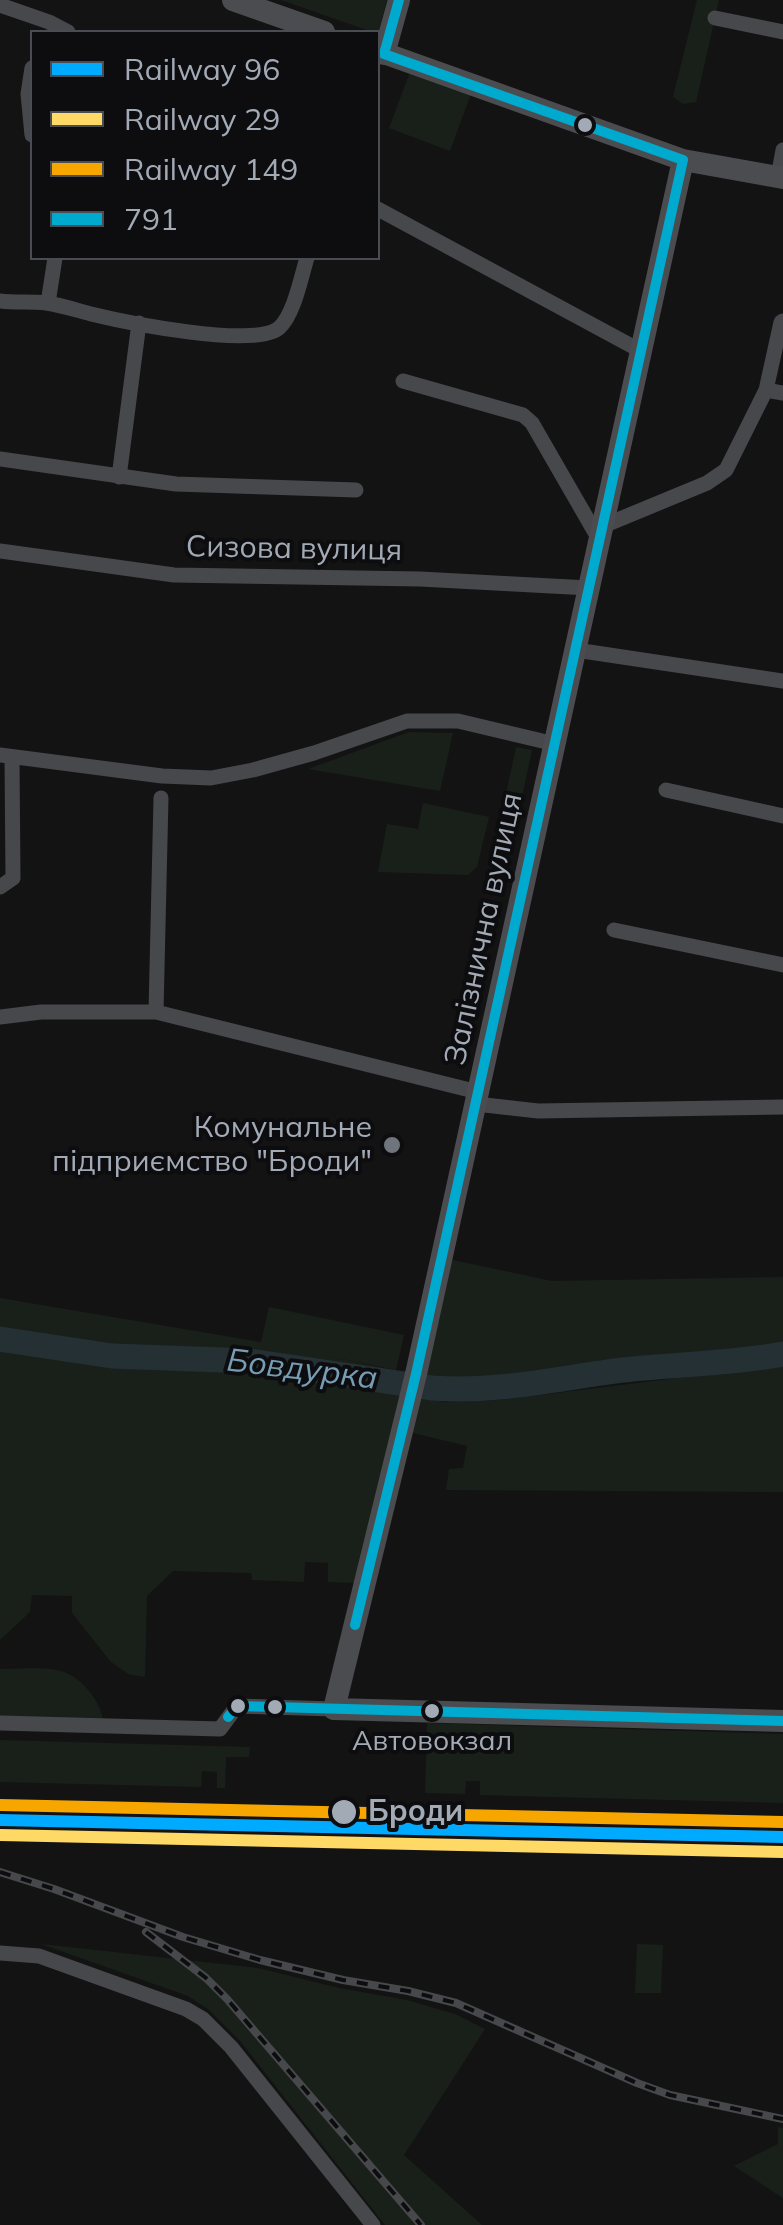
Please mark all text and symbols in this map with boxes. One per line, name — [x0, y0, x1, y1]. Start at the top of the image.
legend — [30, 30, 380, 260]
text: Railway 96 — [124, 50, 280, 88]
text: Railway 29 — [124, 100, 280, 138]
unlabelled marker — [575, 115, 595, 135]
text: Railway 149 — [124, 150, 298, 188]
text: 791 — [124, 200, 178, 238]
street label: Сизова вулиця — [186, 529, 402, 569]
street label: Залізнична вулиця — [438, 790, 530, 1068]
place label: Комунальне підприємство "Броди" — [52, 1110, 372, 1180]
marker: Комунальне підприємство "Броди" — [381, 1134, 403, 1156]
water label: Бовдурка — [224, 1342, 380, 1398]
unlabelled marker — [228, 1696, 248, 1716]
unlabelled marker — [265, 1697, 285, 1717]
marker: Автовокзал — [422, 1701, 442, 1721]
place label: Автовокзал — [352, 1725, 512, 1759]
place label: Броди — [368, 1794, 463, 1830]
marker: Броди — [329, 1797, 359, 1827]

